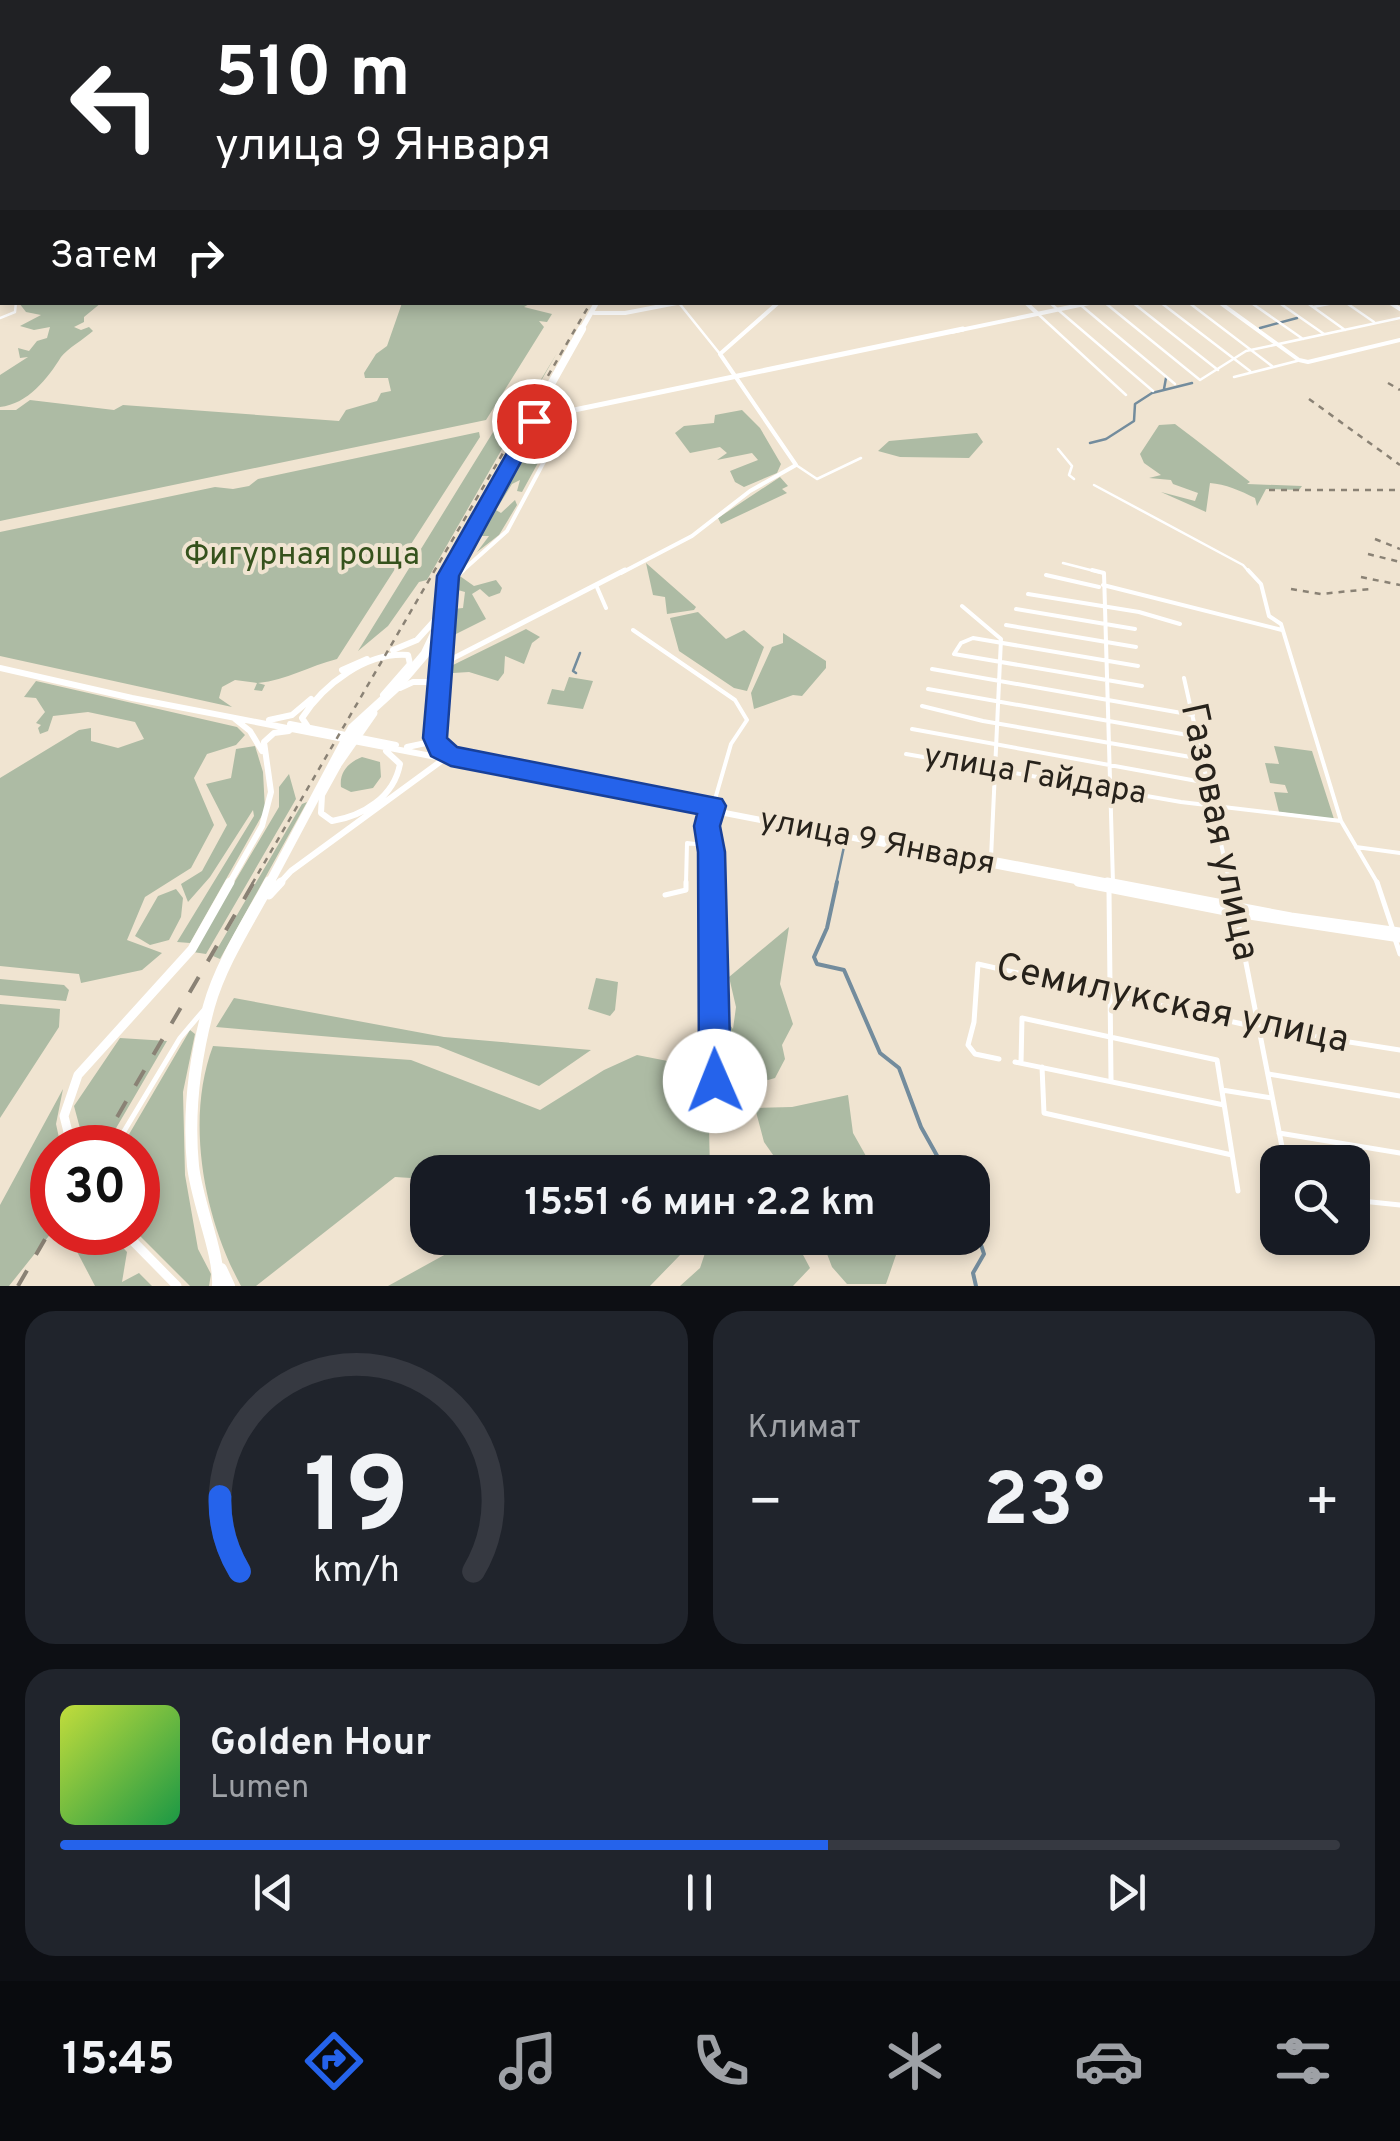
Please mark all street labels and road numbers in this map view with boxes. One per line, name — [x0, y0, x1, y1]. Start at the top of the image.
street label: Газовая улица — [1167, 699, 1269, 965]
street label: улица Гайдара — [920, 737, 1150, 815]
street label: улица 9 Января — [756, 801, 998, 885]
street label: Семилукская улица — [991, 944, 1353, 1066]

